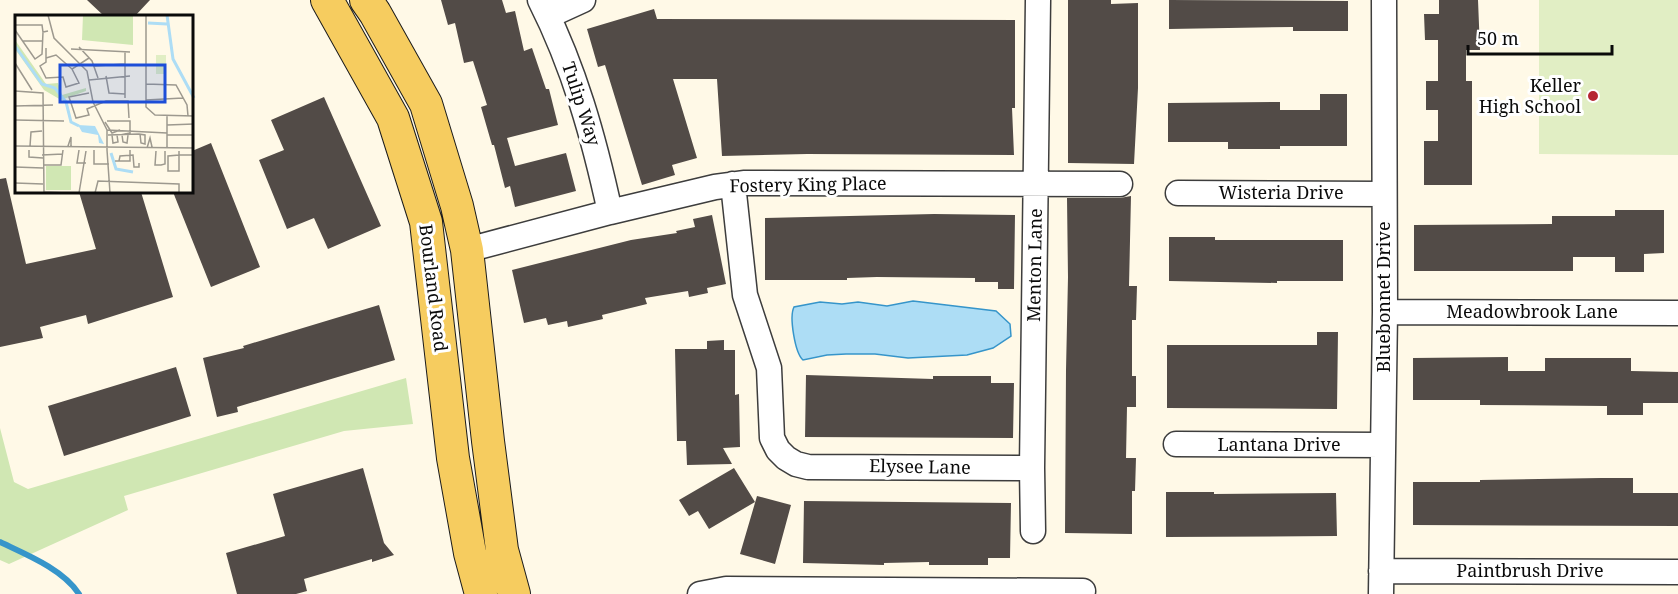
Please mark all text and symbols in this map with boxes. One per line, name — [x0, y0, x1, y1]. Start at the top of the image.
inset map — [15, 15, 194, 194]
scale bar — [1468, 18, 1612, 56]
text: 50 m — [1477, 26, 1519, 50]
street label: Tulip Way — [557, 59, 607, 150]
place label: Keller High School — [1479, 73, 1582, 118]
marker: Keller High School — [1586, 89, 1600, 103]
street label: Fostery King Place — [729, 171, 887, 197]
street label: Wisteria Drive — [1218, 180, 1344, 204]
street label: Menton Lane — [1021, 208, 1047, 322]
street label: Bluebonnet Drive — [1371, 221, 1395, 373]
street label: Bourland Road — [414, 223, 454, 353]
street label: Meadowbrook Lane — [1446, 299, 1618, 323]
street label: Lantana Drive — [1217, 432, 1341, 456]
street label: Elysee Lane — [869, 453, 971, 479]
street label: Paintbrush Drive — [1456, 558, 1604, 582]

